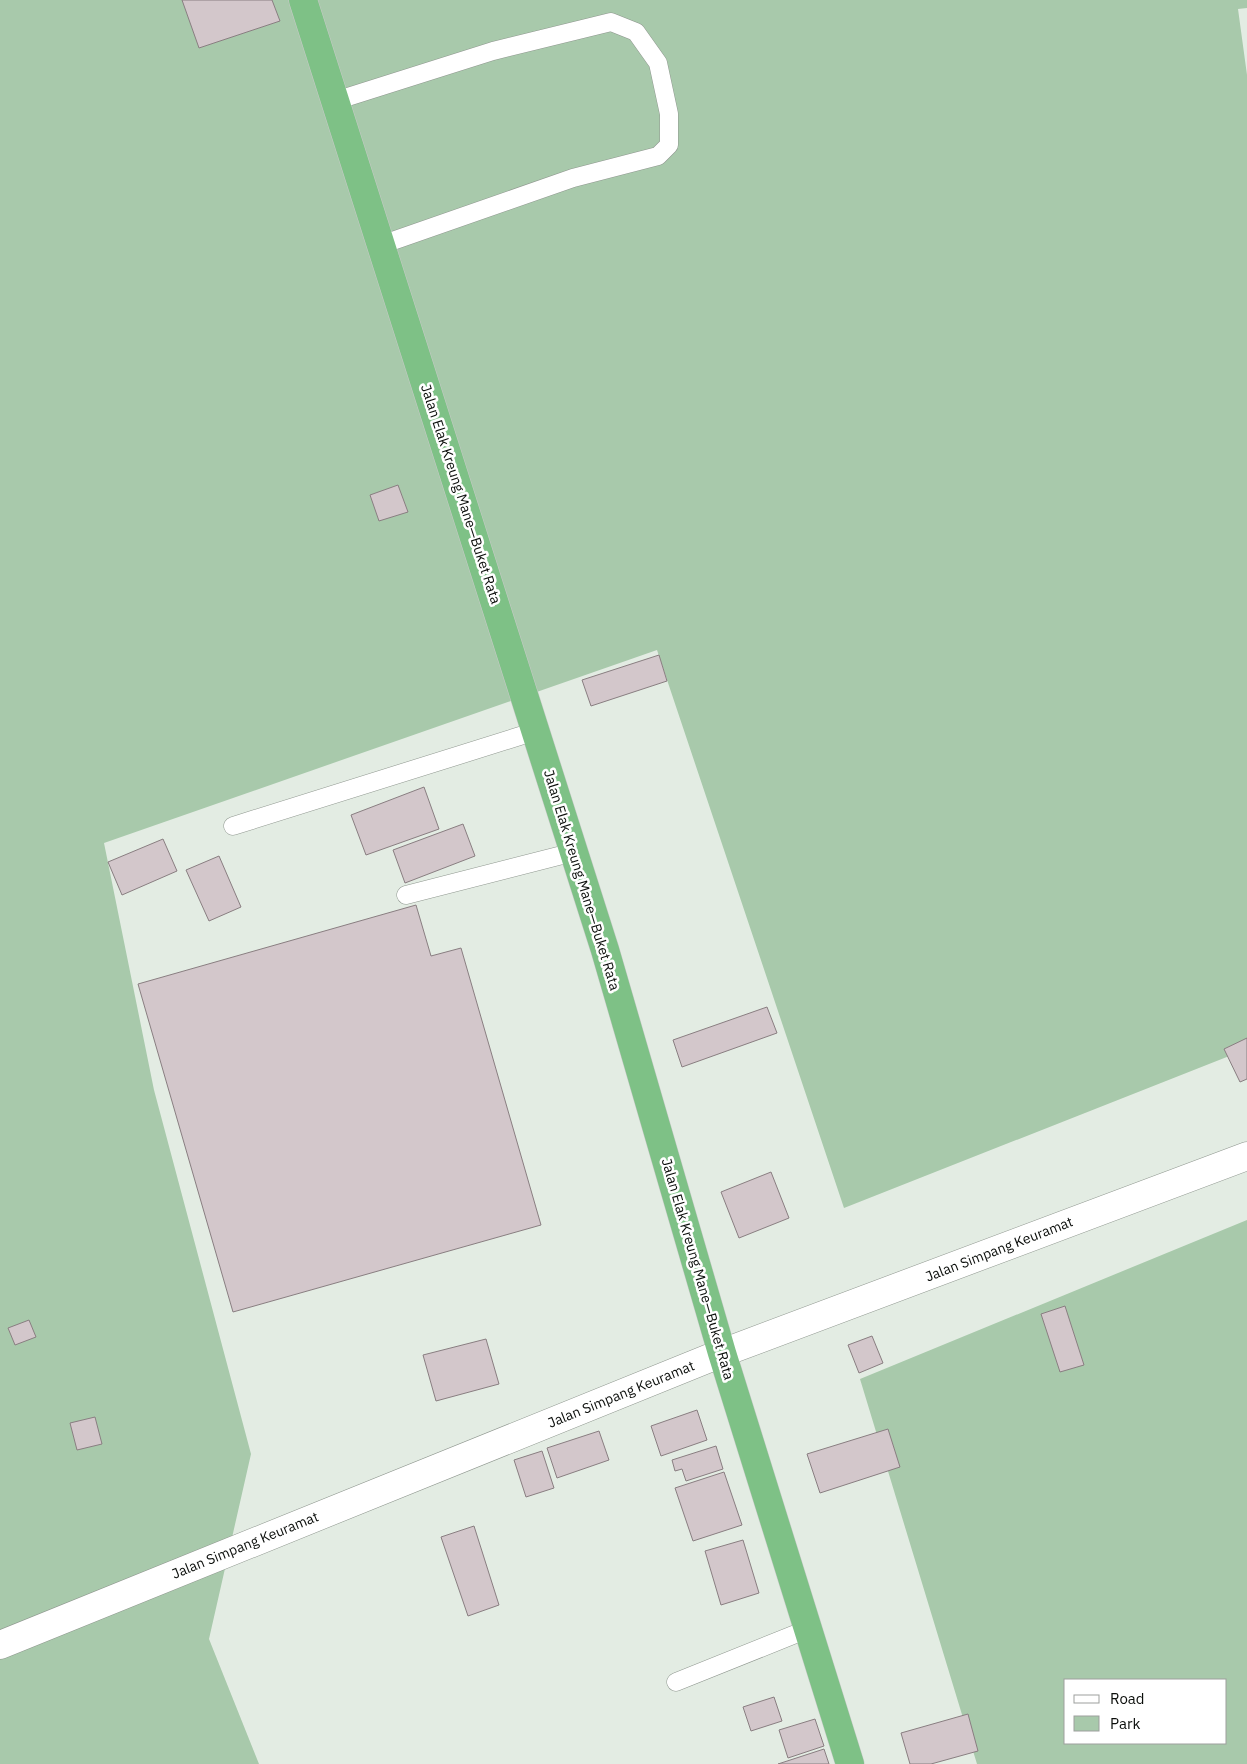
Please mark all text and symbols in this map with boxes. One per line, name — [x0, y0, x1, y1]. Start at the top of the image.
street label: Jalan Elak Kreung Mane—Buket Rata — [417, 382, 505, 607]
street label: Jalan Elak Kreung Mane—Buket Rata — [540, 768, 624, 993]
street label: Jalan Elak Kreung Mane—Buket Rata — [658, 1156, 738, 1382]
street label: Jalan Simpang Keuramat — [923, 1213, 1075, 1285]
street label: Jalan Simpang Keuramat — [545, 1356, 697, 1432]
street label: Jalan Simpang Keuramat — [169, 1507, 321, 1583]
legend — [1064, 1679, 1227, 1744]
text: Road — [1110, 1689, 1145, 1708]
text: Park — [1110, 1714, 1140, 1733]

